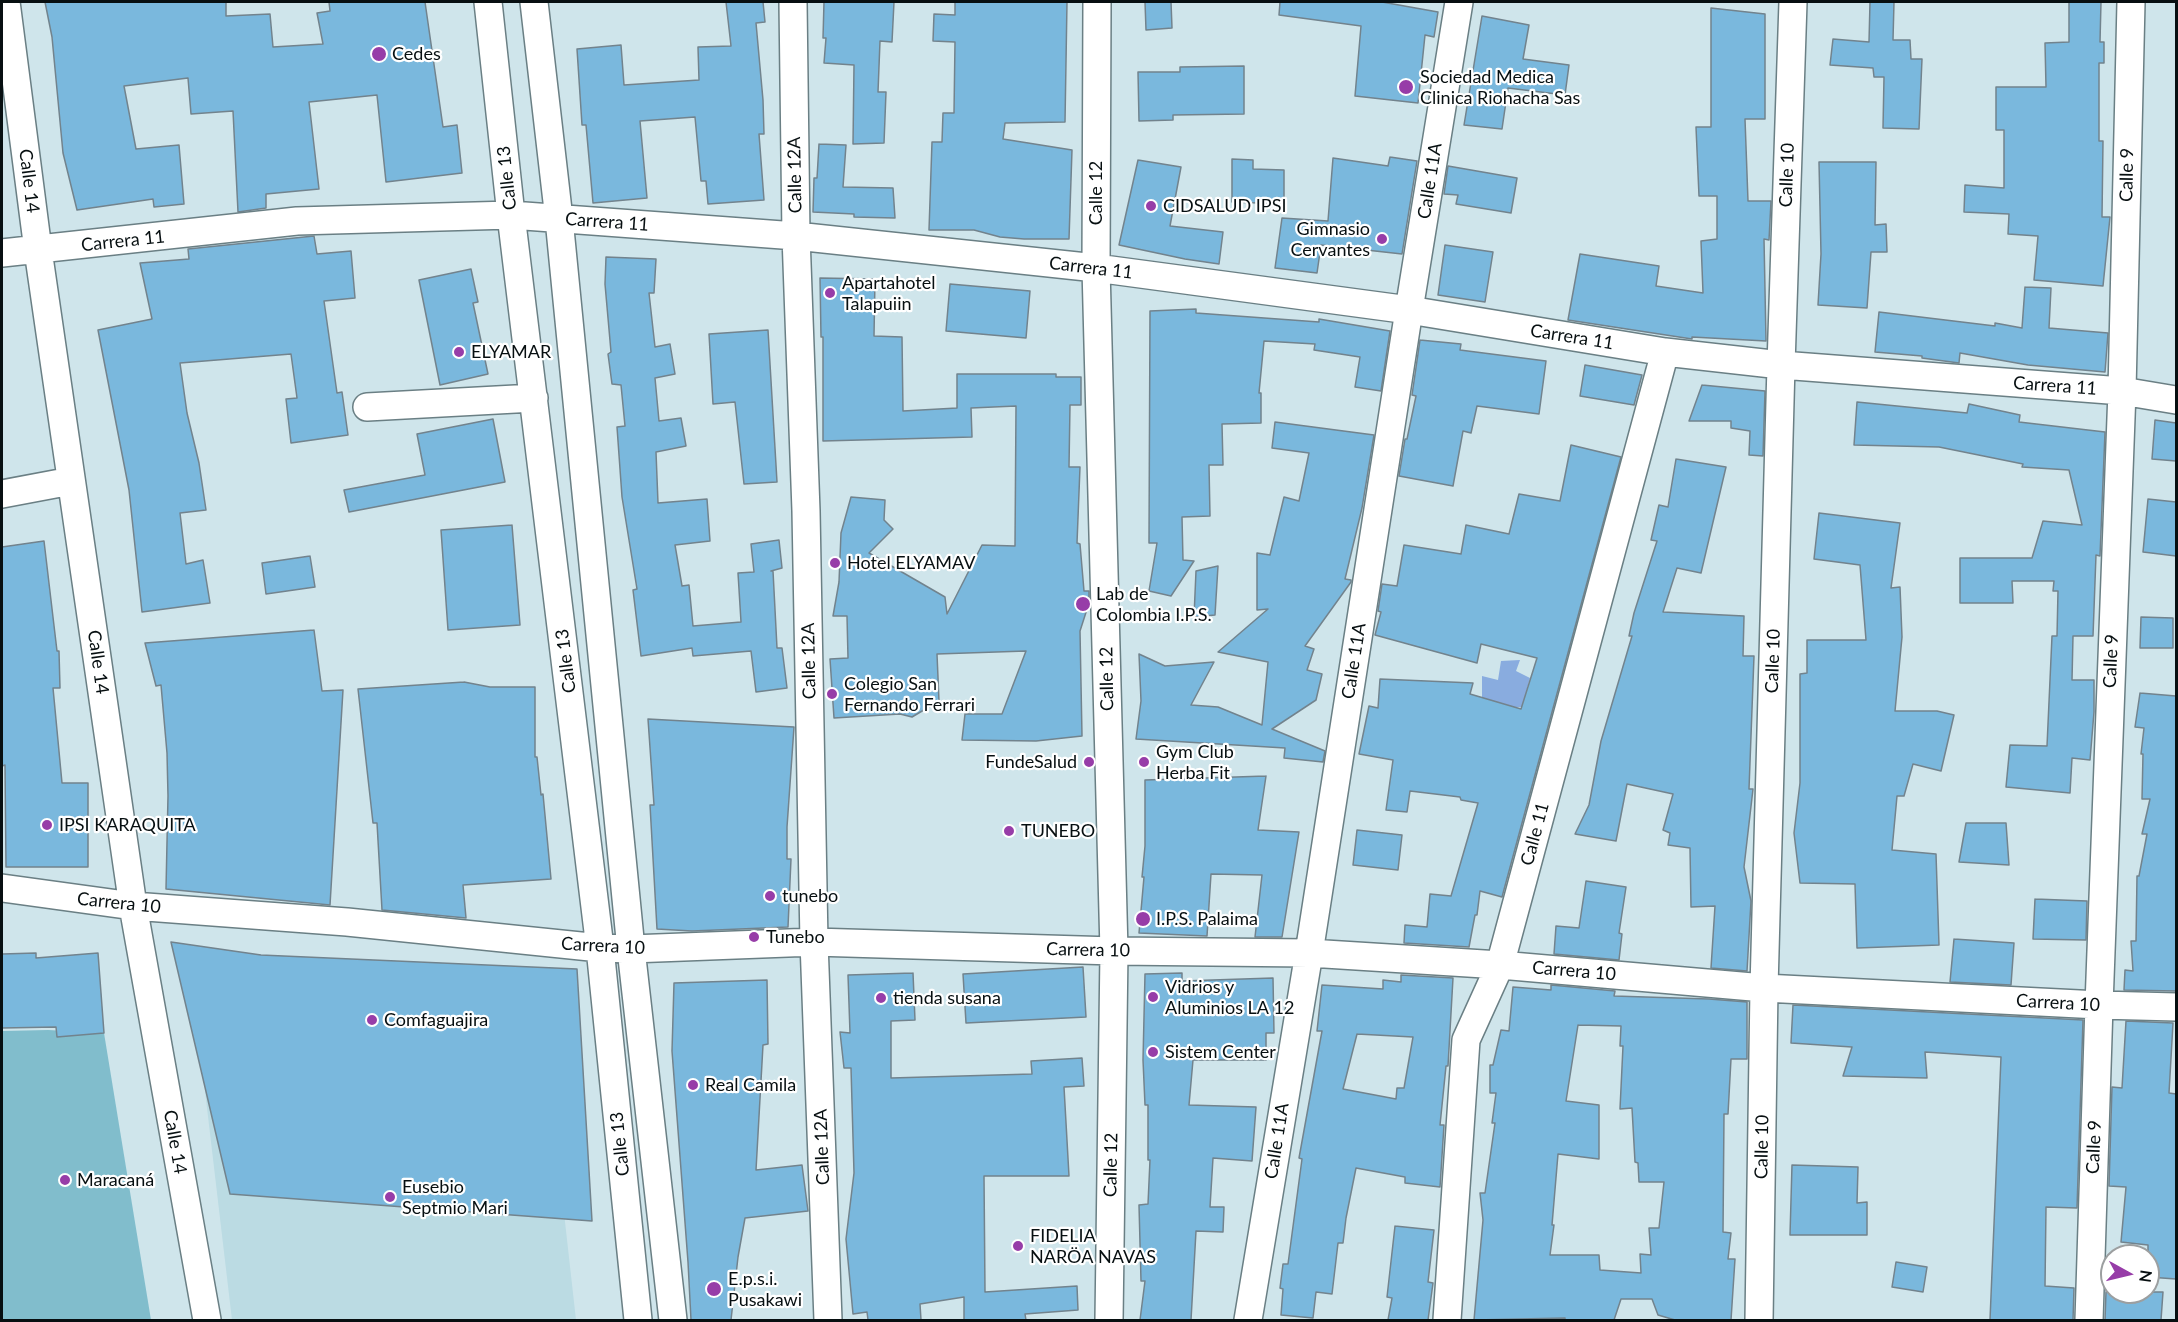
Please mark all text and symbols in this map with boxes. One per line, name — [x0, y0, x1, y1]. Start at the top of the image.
place label: Cedes — [392, 43, 441, 65]
marker: Cedes — [370, 45, 388, 63]
place label: Sociedad Medica Clinica Riohacha Sas — [1420, 66, 1580, 109]
marker: Sociedad Medica Clinica Riohacha Sas — [1397, 78, 1415, 96]
street label: Calle 12A — [784, 136, 806, 214]
street label: Calle 11A — [1413, 141, 1447, 221]
street label: Calle 10 — [1775, 142, 1799, 208]
street label: Calle 13 — [493, 145, 521, 211]
street label: Calle 14 — [14, 148, 44, 214]
street label: Calle 9 — [2116, 148, 2138, 202]
street label: Calle 12 — [1085, 161, 1107, 225]
place label: CIDSALUD IPSI — [1163, 195, 1286, 217]
marker: CIDSALUD IPSI — [1144, 199, 1158, 213]
street label: Carrera 11 — [564, 208, 650, 236]
place label: Gimnasio Cervantes — [1290, 218, 1370, 260]
street label: Carrera 11 — [80, 226, 166, 256]
marker: Gimnasio Cervantes — [1375, 232, 1389, 246]
street label: Carrera 11 — [1048, 252, 1134, 284]
place label: Apartahotel Talapuiin — [842, 272, 935, 314]
marker: Apartahotel Talapuiin — [823, 286, 837, 300]
street label: Carrera 11 — [1529, 320, 1615, 354]
place label: ELYAMAR — [471, 341, 551, 363]
marker: ELYAMAR — [452, 345, 466, 359]
street label: Carrera 11 — [2012, 372, 2098, 400]
place label: Hotel ELYAMAV — [847, 552, 975, 574]
marker: Hotel ELYAMAV — [828, 556, 842, 570]
place label: Lab de Colombia I.P.S. — [1096, 583, 1212, 626]
marker: Lab de Colombia I.P.S. — [1074, 595, 1092, 613]
street label: Calle 11A — [1337, 621, 1371, 701]
street label: Calle 12A — [798, 622, 820, 700]
street label: Calle 13 — [551, 628, 581, 694]
street label: Calle 10 — [1761, 628, 1785, 694]
street label: Calle 14 — [83, 629, 113, 695]
street label: Calle 9 — [2099, 634, 2123, 688]
street label: Calle 12 — [1096, 647, 1118, 711]
place label: Colegio San Fernando Ferrari — [844, 673, 975, 716]
marker: Colegio San Fernando Ferrari — [825, 687, 839, 701]
place label: Gym Club Herba Fit — [1156, 741, 1234, 783]
place label: FundeSalud — [985, 751, 1077, 773]
marker: FundeSalud — [1082, 755, 1096, 769]
marker: Gym Club Herba Fit — [1137, 755, 1151, 769]
street label: Calle 11 — [1516, 800, 1554, 868]
place label: IPSI KARAQUITA — [59, 814, 196, 836]
marker: IPSI KARAQUITA — [40, 818, 54, 832]
place label: TUNEBO — [1021, 820, 1095, 842]
marker: TUNEBO — [1002, 824, 1016, 838]
place label: tunebo — [782, 885, 838, 907]
street label: Carrera 10 — [76, 888, 162, 918]
marker: tunebo — [763, 889, 777, 903]
place label: I.P.S. Palaima — [1156, 908, 1258, 930]
marker: I.P.S. Palaima — [1134, 910, 1152, 928]
place label: Tunebo — [766, 926, 825, 948]
marker: Tunebo — [747, 930, 761, 944]
street label: Carrera 10 — [560, 933, 646, 959]
street label: Carrera 10 — [1046, 938, 1130, 962]
street label: Carrera 10 — [1531, 957, 1617, 985]
place label: Vidrios y Aluminios LA 12 — [1165, 976, 1294, 1018]
place label: tienda susana — [893, 987, 1001, 1009]
marker: Vidrios y Aluminios LA 12 — [1146, 990, 1160, 1004]
street label: Carrera 10 — [2015, 990, 2101, 1016]
marker: tienda susana — [874, 991, 888, 1005]
place label: Comfaguajira — [384, 1009, 488, 1031]
marker: Comfaguajira — [365, 1013, 379, 1027]
place label: Sistem Center — [1165, 1041, 1276, 1063]
marker: Sistem Center — [1146, 1045, 1160, 1059]
place label: Real Camila — [705, 1074, 796, 1096]
marker: Real Camila — [686, 1078, 700, 1092]
street label: Calle 11A — [1260, 1101, 1294, 1181]
street label: Calle 14 — [159, 1108, 191, 1176]
street label: Calle 12A — [810, 1108, 834, 1186]
street label: Calle 13 — [606, 1111, 634, 1177]
street label: Calle 10 — [1751, 1115, 1773, 1179]
street label: Calle 9 — [2082, 1120, 2106, 1174]
street label: Calle 12 — [1100, 1133, 1122, 1197]
place label: Maracaná — [77, 1169, 154, 1191]
marker: Maracaná — [58, 1173, 72, 1187]
place label: Eusebio Septmio Mari — [402, 1176, 508, 1218]
marker: Eusebio Septmio Mari — [383, 1190, 397, 1204]
place label: FIDELIA NARÖA NAVAS — [1030, 1225, 1156, 1268]
marker: FIDELIA NARÖA NAVAS — [1011, 1239, 1025, 1253]
north arrow — [2100, 1244, 2160, 1304]
place label: E.p.s.i. Pusakawi — [728, 1268, 802, 1310]
text: N — [2136, 1269, 2157, 1284]
marker: E.p.s.i. Pusakawi — [705, 1280, 723, 1298]

